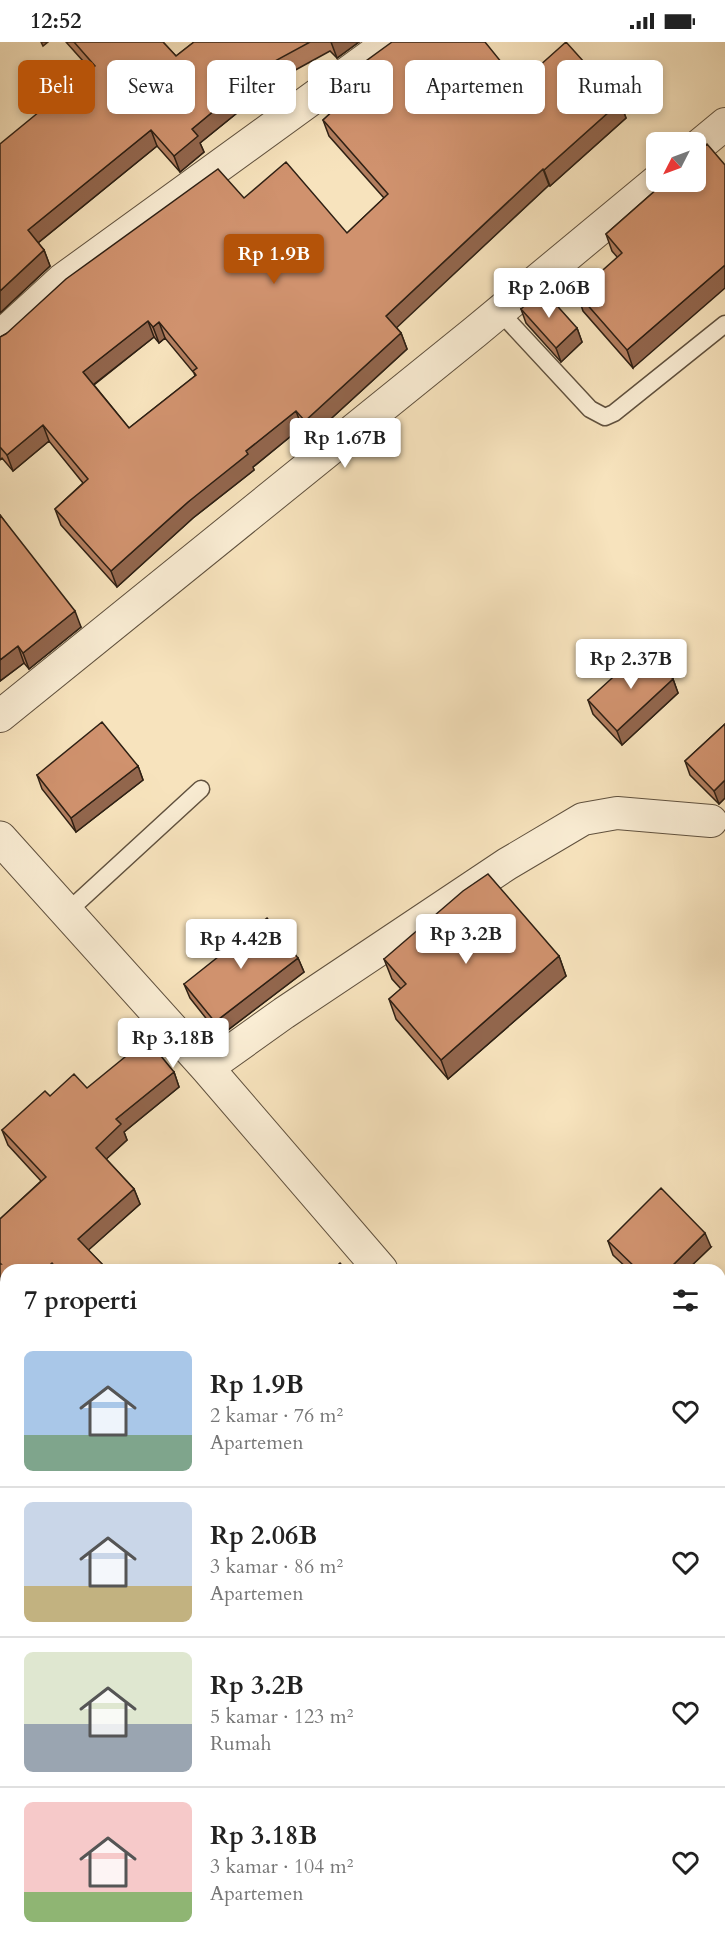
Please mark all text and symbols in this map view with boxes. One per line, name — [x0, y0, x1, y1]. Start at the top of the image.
text: 12:52 — [30, 6, 81, 36]
chip: Beli — [18, 60, 95, 114]
chip: Sewa — [107, 60, 195, 114]
chip: Filter — [207, 60, 296, 114]
chip: Baru — [308, 60, 393, 114]
chip: Apartemen — [405, 60, 545, 114]
chip: Rumah — [557, 60, 663, 114]
north arrow — [646, 132, 706, 192]
map controls — [646, 132, 706, 192]
pin: Rp 1.9B — [219, 234, 329, 285]
text: Rp 1.9B — [238, 240, 310, 267]
pin: Rp 2.06B — [487, 268, 611, 319]
text: Rp 2.06B — [508, 274, 590, 301]
pin: Rp 1.67B — [283, 418, 407, 469]
text: Rp 1.67B — [304, 424, 386, 451]
pin: Rp 2.37B — [569, 639, 693, 690]
text: Rp 2.37B — [590, 645, 672, 672]
pin: Rp 3.2B — [411, 914, 521, 965]
pin: Rp 4.42B — [179, 919, 303, 970]
text: Rp 3.2B — [430, 920, 502, 947]
text: Rp 4.42B — [200, 925, 282, 952]
pin: Rp 3.18B — [111, 1018, 235, 1069]
text: Rp 3.18B — [132, 1024, 214, 1051]
text: 7 properti — [24, 1283, 137, 1318]
icon: filters — [669, 1284, 702, 1317]
text: Rp 1.9B — [210, 1367, 304, 1402]
icon: home — [72, 1375, 144, 1447]
icon: heart — [669, 1395, 702, 1428]
text: 2 kamar · 76 m² — [210, 1402, 343, 1429]
text: Apartemen — [210, 1429, 304, 1456]
text: Rp 2.06B — [210, 1518, 317, 1553]
icon: home — [72, 1526, 144, 1598]
icon: heart — [669, 1546, 702, 1579]
text: 3 kamar · 86 m² — [210, 1553, 343, 1580]
text: Apartemen — [210, 1580, 304, 1607]
text: Rp 3.2B — [210, 1668, 304, 1703]
icon: home — [72, 1676, 144, 1748]
icon: heart — [669, 1696, 702, 1729]
text: 5 kamar · 123 m² — [210, 1703, 353, 1730]
text: Rumah — [210, 1730, 271, 1757]
text: Rp 3.18B — [210, 1818, 317, 1853]
icon: home — [72, 1826, 144, 1898]
icon: heart — [669, 1846, 702, 1879]
text: 3 kamar · 104 m² — [210, 1853, 353, 1880]
text: Apartemen — [210, 1880, 304, 1907]

